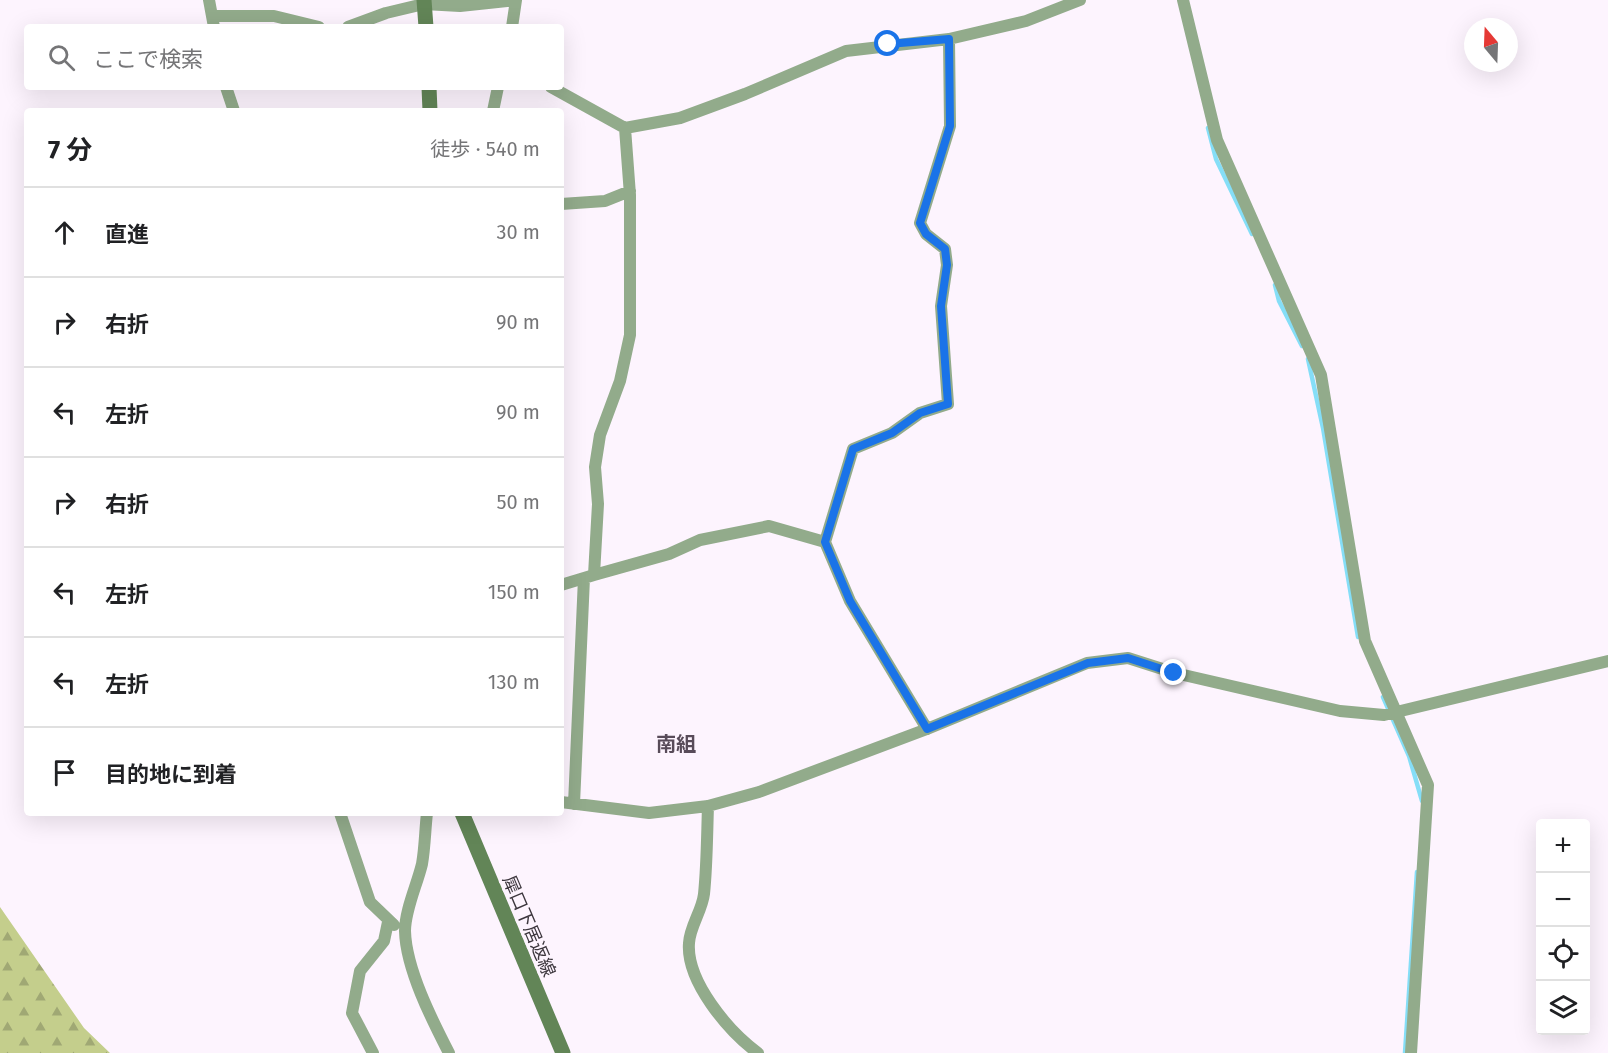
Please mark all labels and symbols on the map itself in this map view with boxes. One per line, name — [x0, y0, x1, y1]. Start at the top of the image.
north arrow — [1464, 18, 1518, 72]
route start — [874, 30, 900, 56]
route end — [1160, 659, 1186, 685]
district label: 南組 — [656, 732, 696, 756]
street label: 犀口下居返線 — [498, 872, 560, 980]

